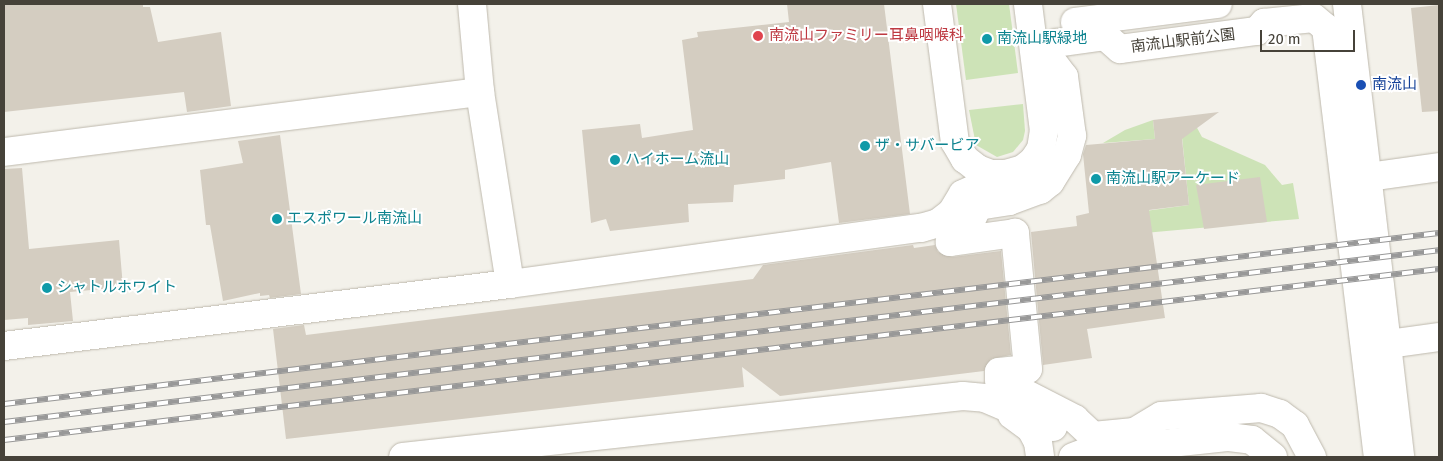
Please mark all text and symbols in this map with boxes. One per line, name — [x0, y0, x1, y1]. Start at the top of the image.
scale bar — [1263, 20, 1358, 52]
street label: 南流山駅前公園 — [1130, 26, 1236, 56]
place label: 南流山ファミリー耳鼻咽喉科 — [769, 27, 964, 45]
marker: 南流山ファミリー耳鼻咽喉科 — [751, 29, 765, 43]
place label: 南流山駅緑地 — [997, 30, 1087, 48]
text: 20 m — [1268, 30, 1301, 48]
marker: 南流山駅緑地 — [981, 33, 993, 45]
place label: 南流山 — [1372, 76, 1417, 94]
marker: 南流山 — [1354, 78, 1368, 92]
place label: ザ・サバービア — [875, 137, 980, 155]
marker: ザ・サバービア — [859, 140, 871, 152]
place label: ハイホーム流山 — [625, 151, 730, 169]
marker: ハイホーム流山 — [609, 154, 621, 166]
place label: 南流山駅アーケード — [1106, 170, 1240, 188]
marker: 南流山駅アーケード — [1090, 173, 1102, 185]
place label: エスポワール南流山 — [287, 210, 422, 228]
marker: エスポワール南流山 — [271, 213, 283, 225]
place label: シャトルホワイト — [57, 279, 177, 297]
marker: シャトルホワイト — [41, 282, 53, 294]

